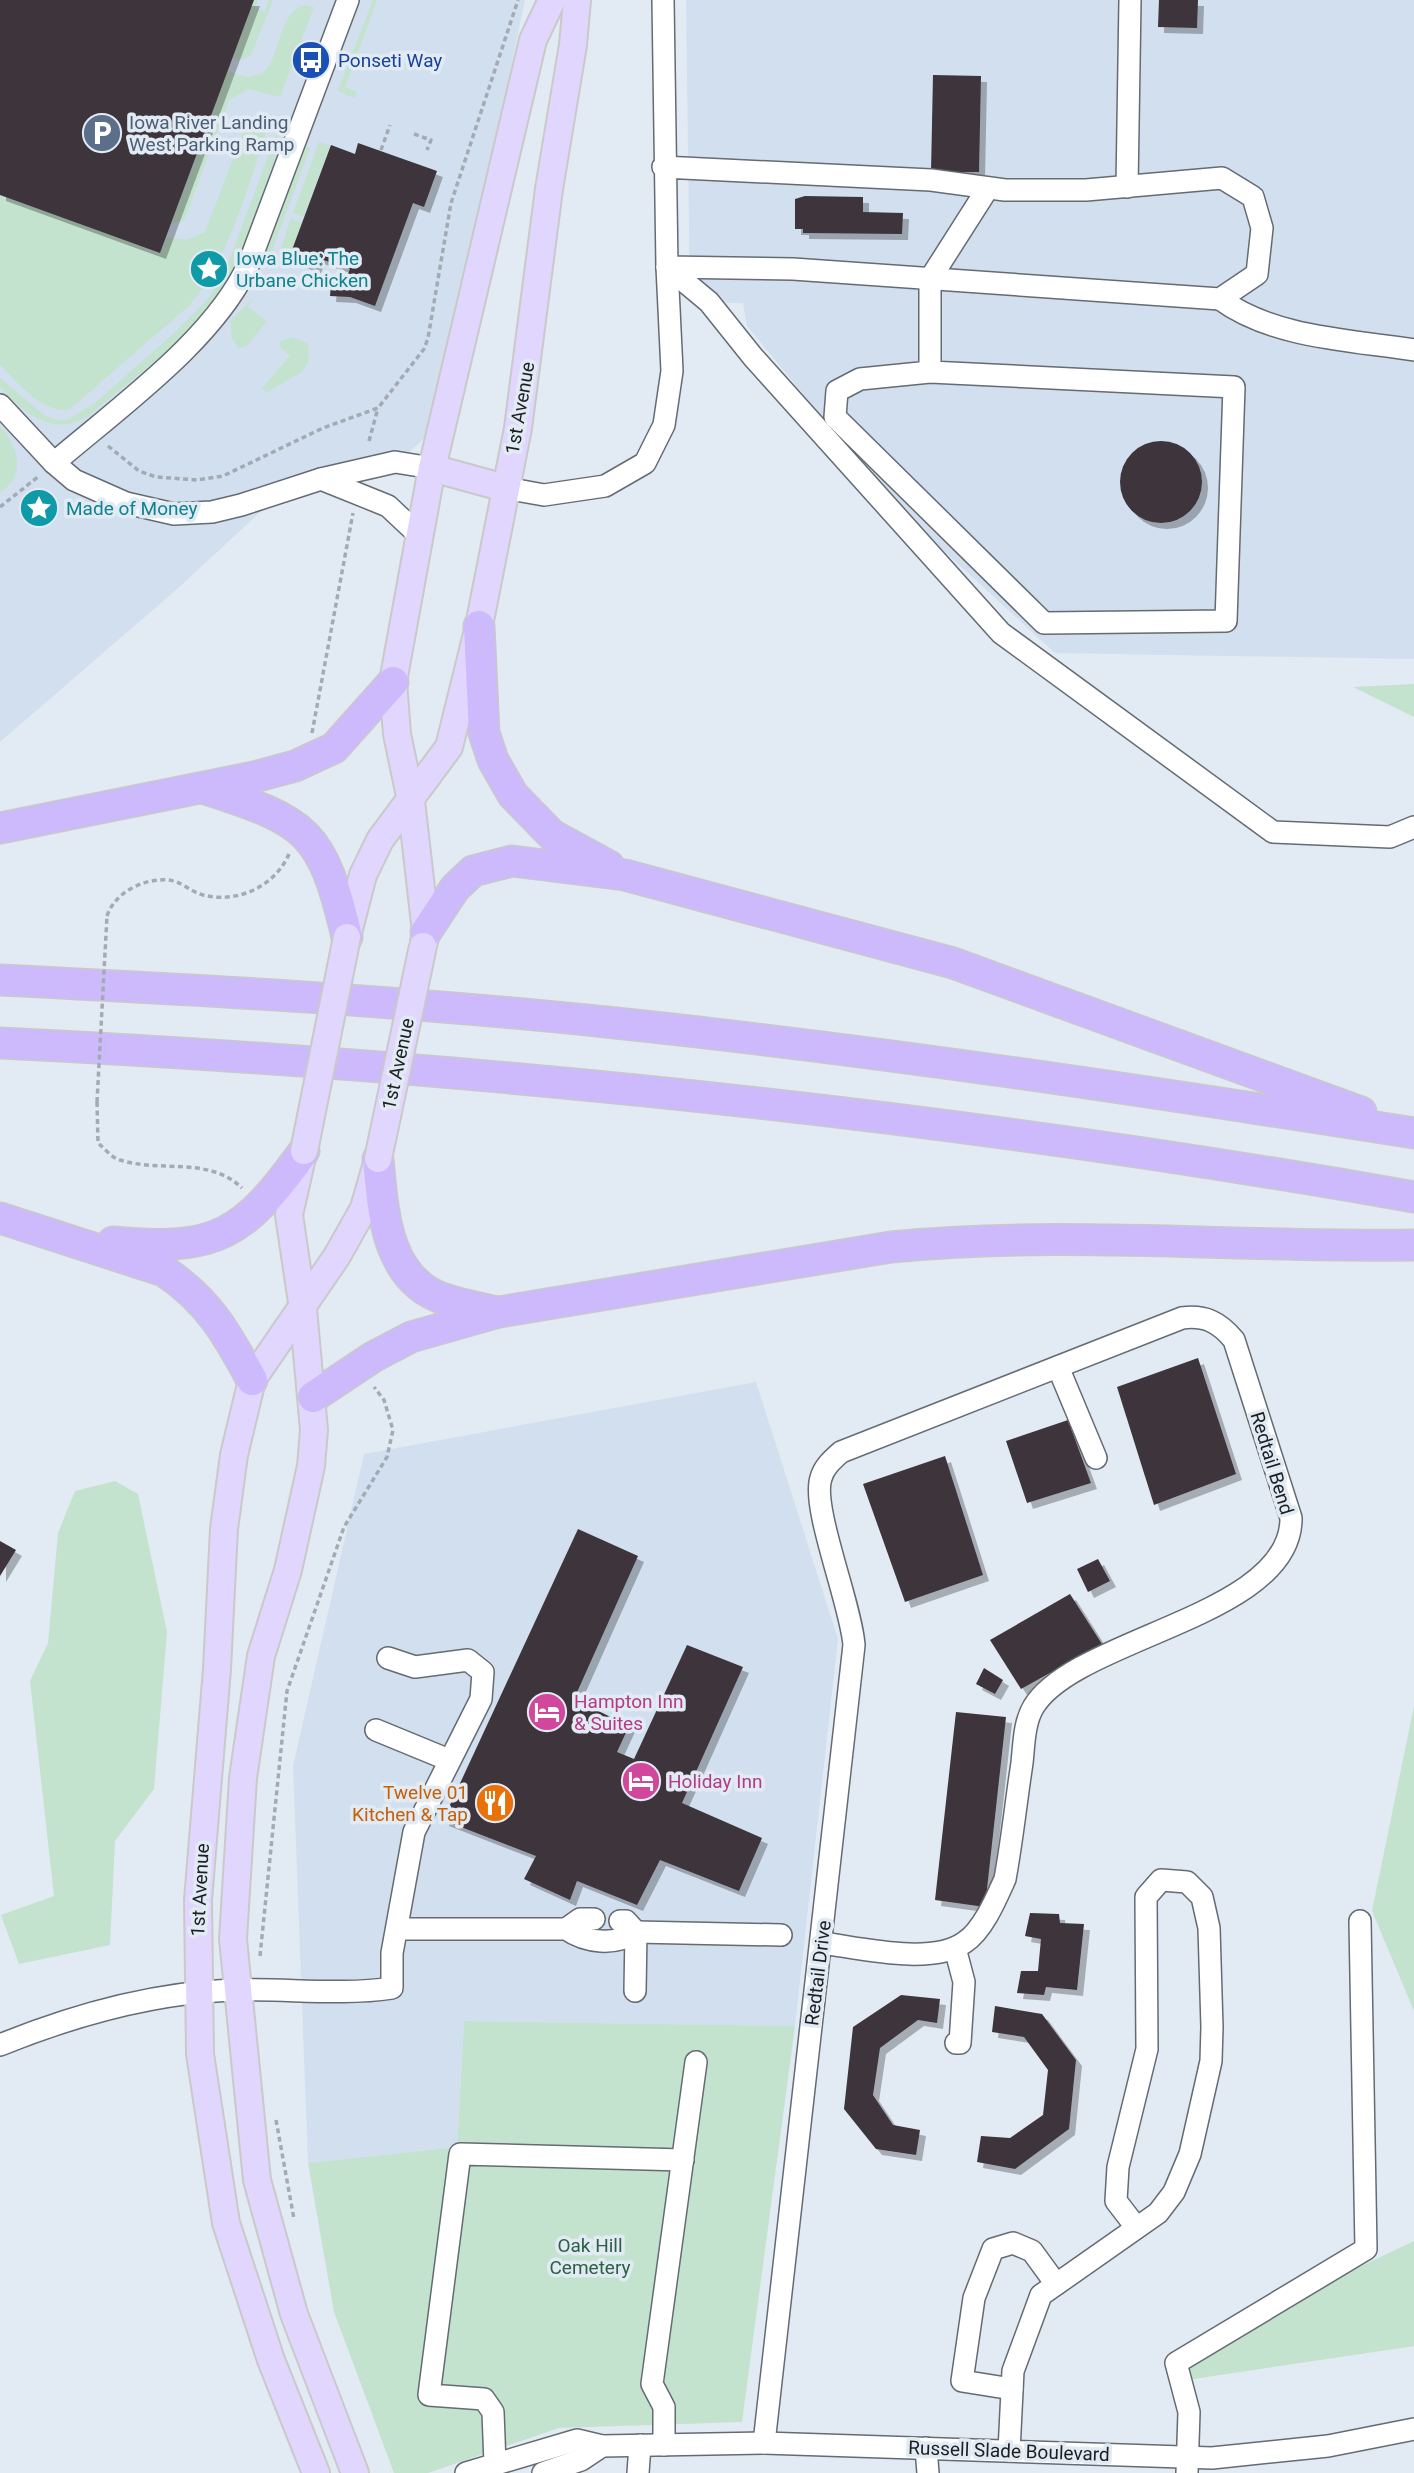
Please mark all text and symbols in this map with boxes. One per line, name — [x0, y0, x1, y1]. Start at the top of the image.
bus stop icon: Ponseti Way — [290, 39, 332, 81]
place label: Ponseti Way — [338, 49, 442, 72]
place label: Iowa River Landing West Parking Ramp — [129, 111, 295, 156]
parking icon: Iowa River Landing West Parking Ramp — [81, 112, 123, 154]
place label: Iowa Blue: The Urbane Chicken — [236, 247, 368, 292]
place icon: Iowa Blue: The Urbane Chicken — [188, 248, 230, 290]
street label: 1st Avenue — [501, 360, 539, 456]
place icon: Made of Money — [18, 487, 60, 529]
place label: Made of Money — [66, 497, 197, 520]
street label: 1st Avenue — [377, 1016, 419, 1112]
street label: Redtail Bend — [1245, 1409, 1299, 1517]
place label: Hampton Inn & Suites — [574, 1690, 683, 1735]
hotel icon: Hampton Inn & Suites — [526, 1691, 568, 1733]
hotel icon: Holiday Inn — [620, 1760, 662, 1802]
place label: Holiday Inn — [668, 1770, 762, 1793]
place label: Twelve 01 Kitchen & Tap — [352, 1781, 468, 1826]
restaurant icon: Twelve 01 Kitchen & Tap — [474, 1782, 516, 1824]
street label: 1st Avenue — [186, 1843, 214, 1937]
street label: Redtail Drive — [800, 1919, 836, 2027]
park label: Oak Hill Cemetery — [549, 2234, 631, 2279]
street label: Russell Slade Boulevard — [908, 2436, 1110, 2466]

